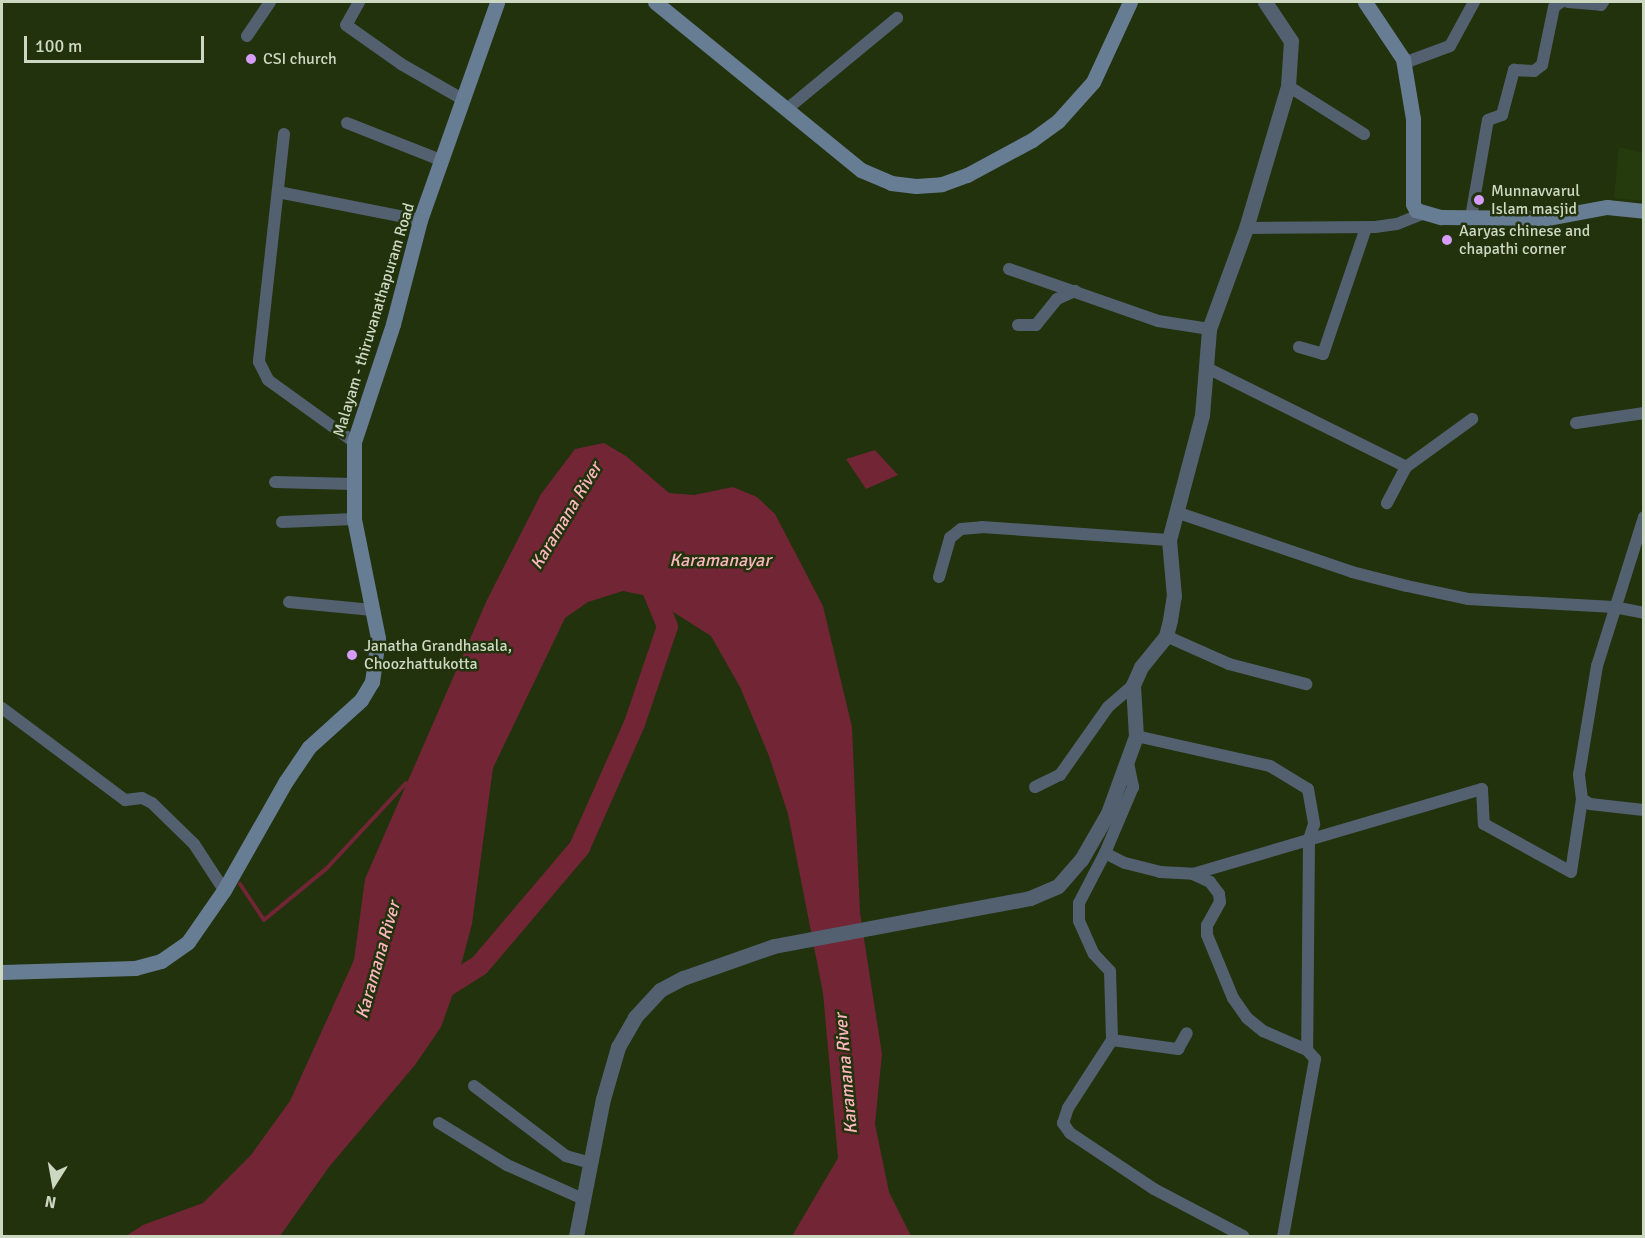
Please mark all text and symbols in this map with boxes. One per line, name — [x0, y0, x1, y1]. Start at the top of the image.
scale bar — [27, 24, 207, 62]
text: 100 m — [35, 35, 82, 57]
place label: CSI church — [263, 49, 337, 69]
marker: CSI church — [244, 52, 258, 66]
place label: Munnavvarul Islam masjid — [1491, 181, 1580, 219]
marker: Munnavvarul Islam masjid — [1472, 193, 1486, 207]
street label: Malayam - thiruvanathapuram Road — [329, 201, 419, 439]
place label: Aaryas chinese and chapathi corner — [1459, 221, 1590, 259]
marker: Aaryas chinese and chapathi corner — [1440, 233, 1454, 247]
water label: Karamana River — [526, 459, 606, 573]
water label: Karamanayar — [669, 549, 771, 571]
place label: Janatha Grandhasala, Choozhattukotta — [364, 636, 512, 674]
marker: Janatha Grandhasala, Choozhattukotta — [345, 648, 359, 662]
water label: Karamana River — [351, 899, 405, 1021]
water label: Karamana River — [830, 1013, 862, 1135]
north arrow — [24, 1154, 84, 1214]
text: N — [43, 1191, 58, 1213]

